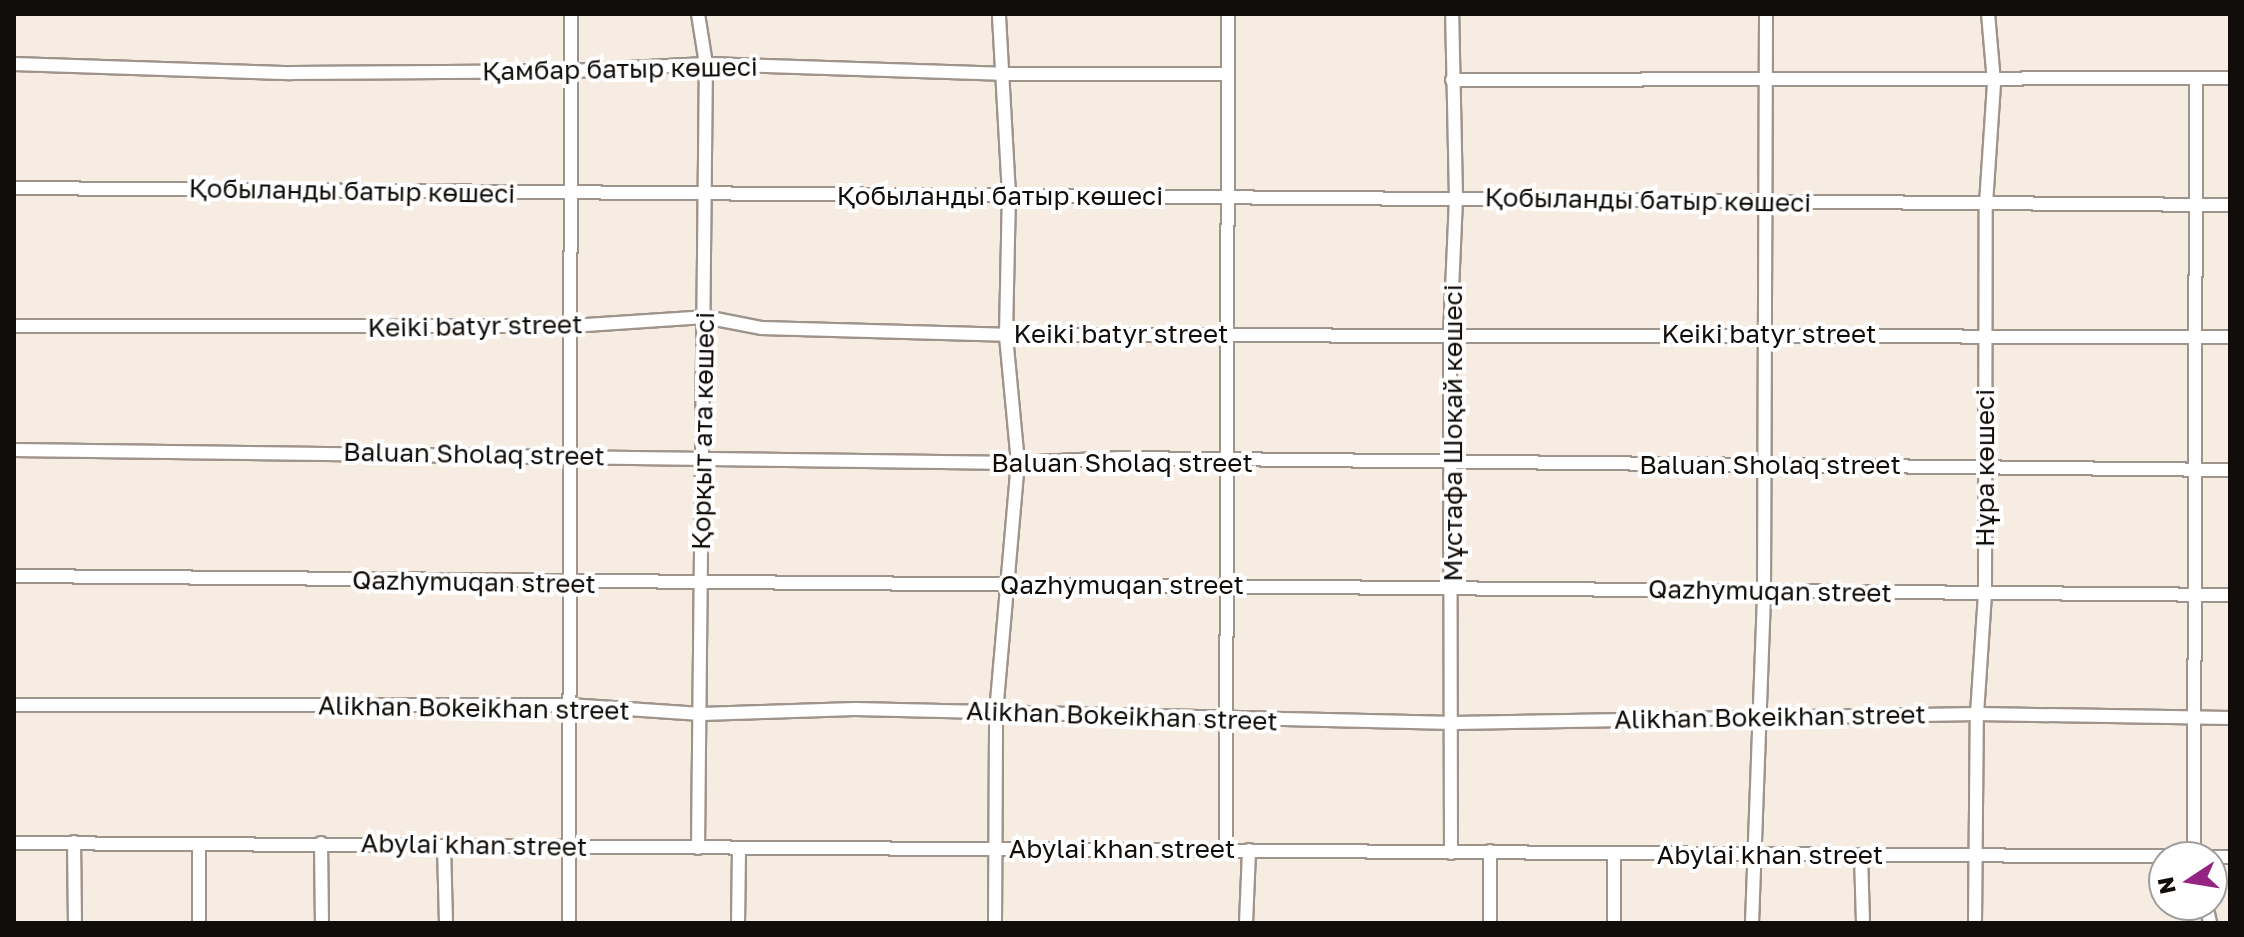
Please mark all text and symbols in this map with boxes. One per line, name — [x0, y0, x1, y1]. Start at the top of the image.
street label: Қамбар батыр көшесі — [482, 51, 758, 87]
street label: Қобыланды батыр көшесі — [188, 173, 516, 209]
street label: Қобыланды батыр көшесі — [837, 180, 1163, 212]
street label: Қобыланды батыр көшесі — [1484, 182, 1812, 218]
street label: Мұстафа Шоқай көшесі — [1437, 284, 1469, 582]
street label: Keiki batyr street — [367, 309, 583, 343]
street label: Қорқыт ата көшесі — [685, 312, 721, 550]
street label: Keiki batyr street — [1014, 318, 1228, 350]
street label: Keiki batyr street — [1662, 318, 1876, 350]
street label: Нұра көшесі — [1969, 389, 2001, 547]
street label: Baluan Sholaq street — [343, 436, 605, 472]
street label: Baluan Sholaq street — [991, 447, 1253, 479]
street label: Baluan Sholaq street — [1639, 449, 1901, 481]
street label: Qazhymuqan street — [352, 564, 596, 600]
street label: Qazhymuqan street — [1000, 569, 1244, 601]
street label: Qazhymuqan street — [1648, 573, 1892, 609]
street label: Alikhan Bokeikhan street — [318, 690, 630, 726]
street label: Alikhan Bokeikhan street — [966, 695, 1278, 737]
street label: Alikhan Bokeikhan street — [1614, 699, 1926, 735]
street label: Abylai khan street — [361, 827, 587, 863]
street label: Abylai khan street — [1009, 833, 1235, 865]
street label: Abylai khan street — [1657, 839, 1883, 871]
north arrow — [2148, 841, 2228, 921]
text: N — [2151, 875, 2181, 897]

